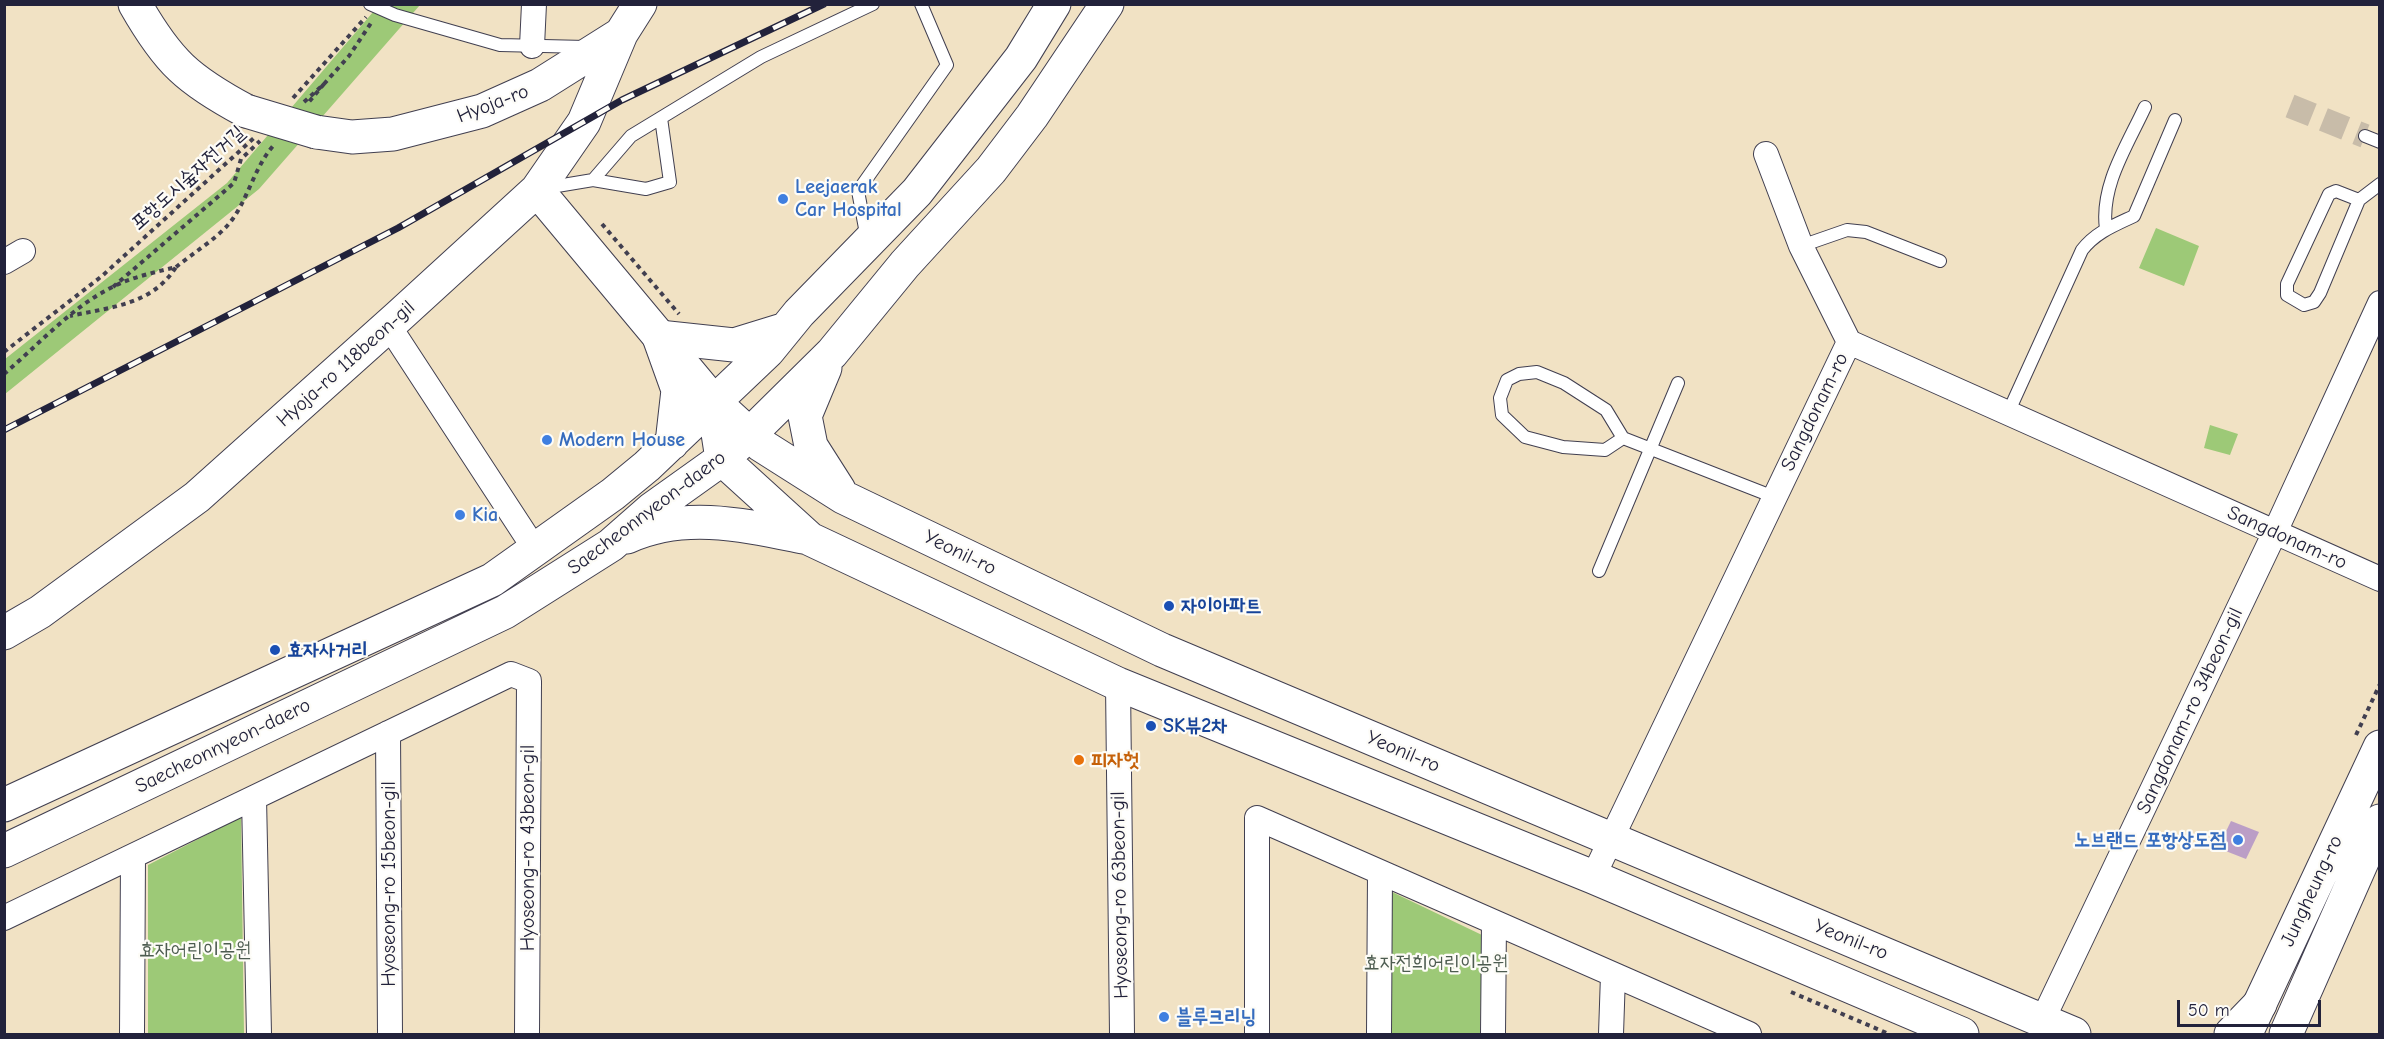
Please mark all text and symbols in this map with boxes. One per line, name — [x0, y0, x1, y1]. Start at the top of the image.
street label: Hyoja-ro — [454, 79, 532, 129]
street label: 포항도시숲자전거길 — [126, 121, 250, 235]
place label: Leejaerak Car Hospital — [795, 175, 902, 222]
marker: Leejaerak Car Hospital — [776, 192, 790, 206]
street label: Hyoja-ro 118beon-gil — [272, 296, 420, 432]
street label: Sangdonam-ro — [1776, 349, 1854, 475]
place label: Modern House — [559, 428, 685, 452]
marker: Modern House — [540, 433, 554, 447]
street label: Saecheonnyeon-daero — [563, 446, 731, 580]
street label: Sangdonam-ro — [2223, 501, 2351, 575]
place label: Kia — [472, 503, 498, 527]
marker: Kia — [453, 508, 467, 522]
street label: Yeonil-ro — [920, 525, 1000, 581]
place label: 자이아파트 — [1181, 594, 1261, 618]
marker: 자이아파트 — [1162, 599, 1176, 613]
street label: Sangdonam-ro 34beon-gil — [2132, 604, 2248, 818]
place label: 효자사거리 — [287, 638, 367, 662]
marker: 효자사거리 — [268, 643, 282, 657]
street label: Saecheonnyeon-daero — [131, 693, 315, 799]
place label: SK뷰2차 — [1163, 714, 1227, 738]
marker: SK뷰2차 — [1144, 719, 1158, 733]
street label: Yeonil-ro — [1363, 726, 1443, 778]
street label: Hyoseong-ro 43beon-gil — [516, 745, 540, 951]
place label: 피자헛 — [1091, 748, 1139, 772]
marker: 피자헛 — [1072, 753, 1086, 767]
street label: Hyoseong-ro 15beon-gil — [377, 781, 401, 987]
street label: Hyoseong-ro 63beon-gil — [1106, 791, 1134, 999]
place label: 노브랜드 포항상도점 — [2074, 828, 2226, 852]
street label: Jungheung-ro — [2276, 832, 2348, 950]
marker: 노브랜드 포항상도점 — [2231, 833, 2245, 847]
street label: Yeonil-ro — [1811, 914, 1891, 966]
park label: 효자어린이공원 — [139, 938, 251, 962]
park label: 효자전희어린이공원 — [1364, 951, 1508, 975]
scale bar — [2180, 988, 2324, 1026]
text: 50 m — [2188, 1000, 2230, 1021]
place label: 블루크리닝 — [1176, 1005, 1256, 1029]
marker: 블루크리닝 — [1157, 1010, 1171, 1024]

